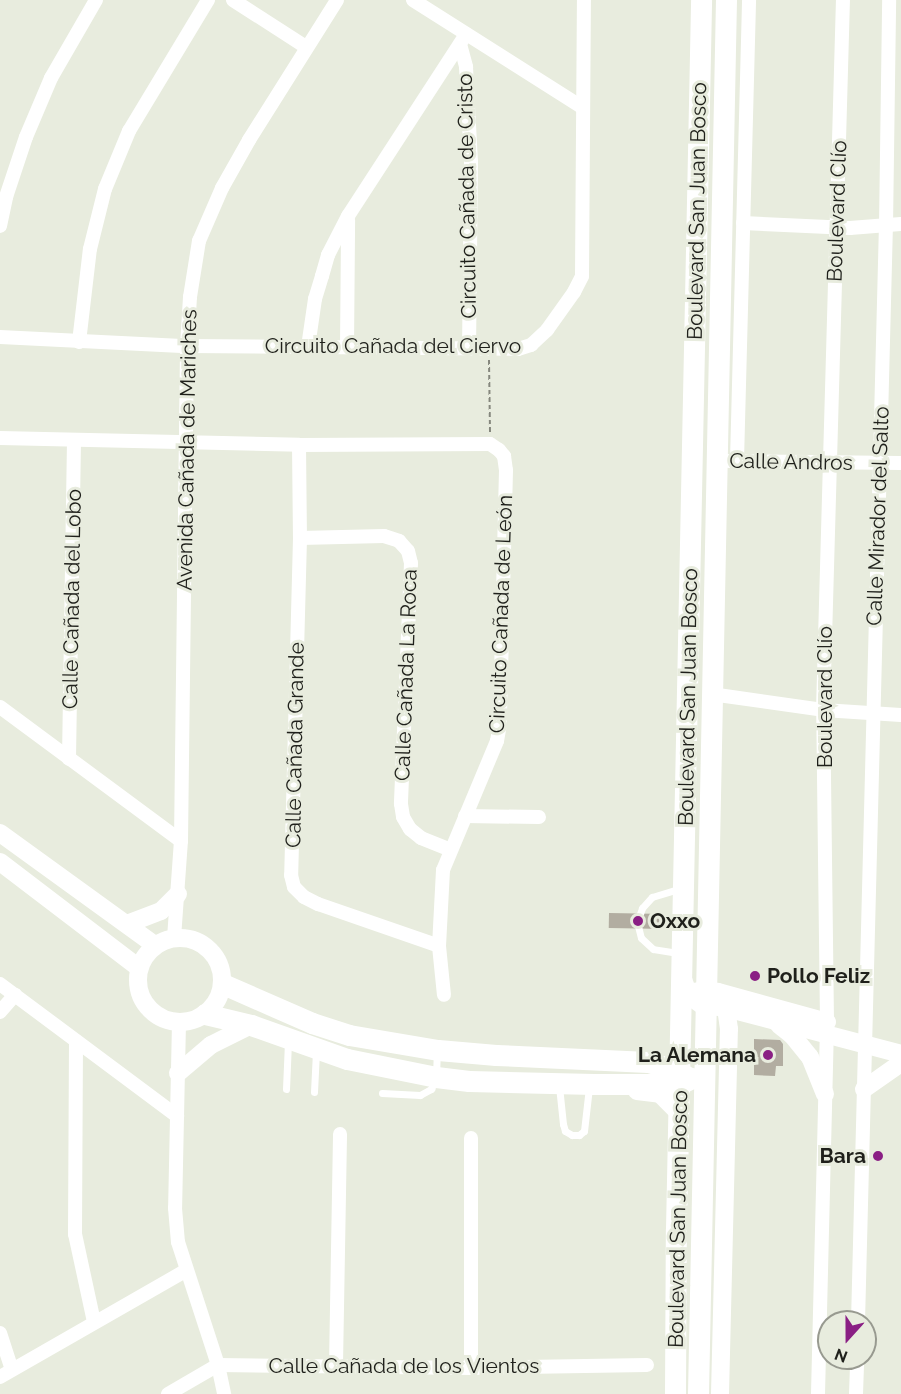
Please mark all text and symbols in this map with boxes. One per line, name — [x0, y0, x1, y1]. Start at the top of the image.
street label: Circuito Cañada de Cristo — [452, 73, 482, 319]
street label: Boulevard San Juan Bosco — [682, 82, 712, 340]
street label: Boulevard Clío — [822, 140, 852, 282]
street label: Avenida Cañada de Mariches — [172, 309, 202, 591]
street label: Circuito Cañada del Ciervo — [264, 333, 522, 359]
street label: Calle Mirador del Salto — [862, 405, 894, 627]
street label: Calle Andros — [729, 448, 853, 476]
street label: Calle Cañada del Lobo — [57, 488, 87, 710]
street label: Circuito Cañada de León — [484, 494, 518, 734]
street label: Boulevard San Juan Bosco — [673, 568, 703, 826]
street label: Calle Cañada La Roca — [390, 569, 422, 781]
street label: Boulevard Clío — [812, 626, 838, 768]
street label: Calle Cañada Grande — [281, 642, 309, 848]
place label: Oxxo — [650, 908, 700, 934]
marker: Oxxo — [631, 914, 645, 928]
place label: Pollo Feliz — [767, 963, 870, 989]
marker: Pollo Feliz — [748, 969, 762, 983]
place label: La Alemana — [637, 1042, 756, 1068]
marker: La Alemana — [761, 1048, 775, 1062]
street label: Boulevard San Juan Bosco — [663, 1090, 693, 1348]
place label: Bara — [820, 1143, 866, 1169]
marker: Bara — [871, 1149, 885, 1163]
north arrow — [817, 1310, 877, 1370]
text: N — [832, 1344, 850, 1366]
street label: Calle Cañada de los Vientos — [268, 1353, 540, 1379]

